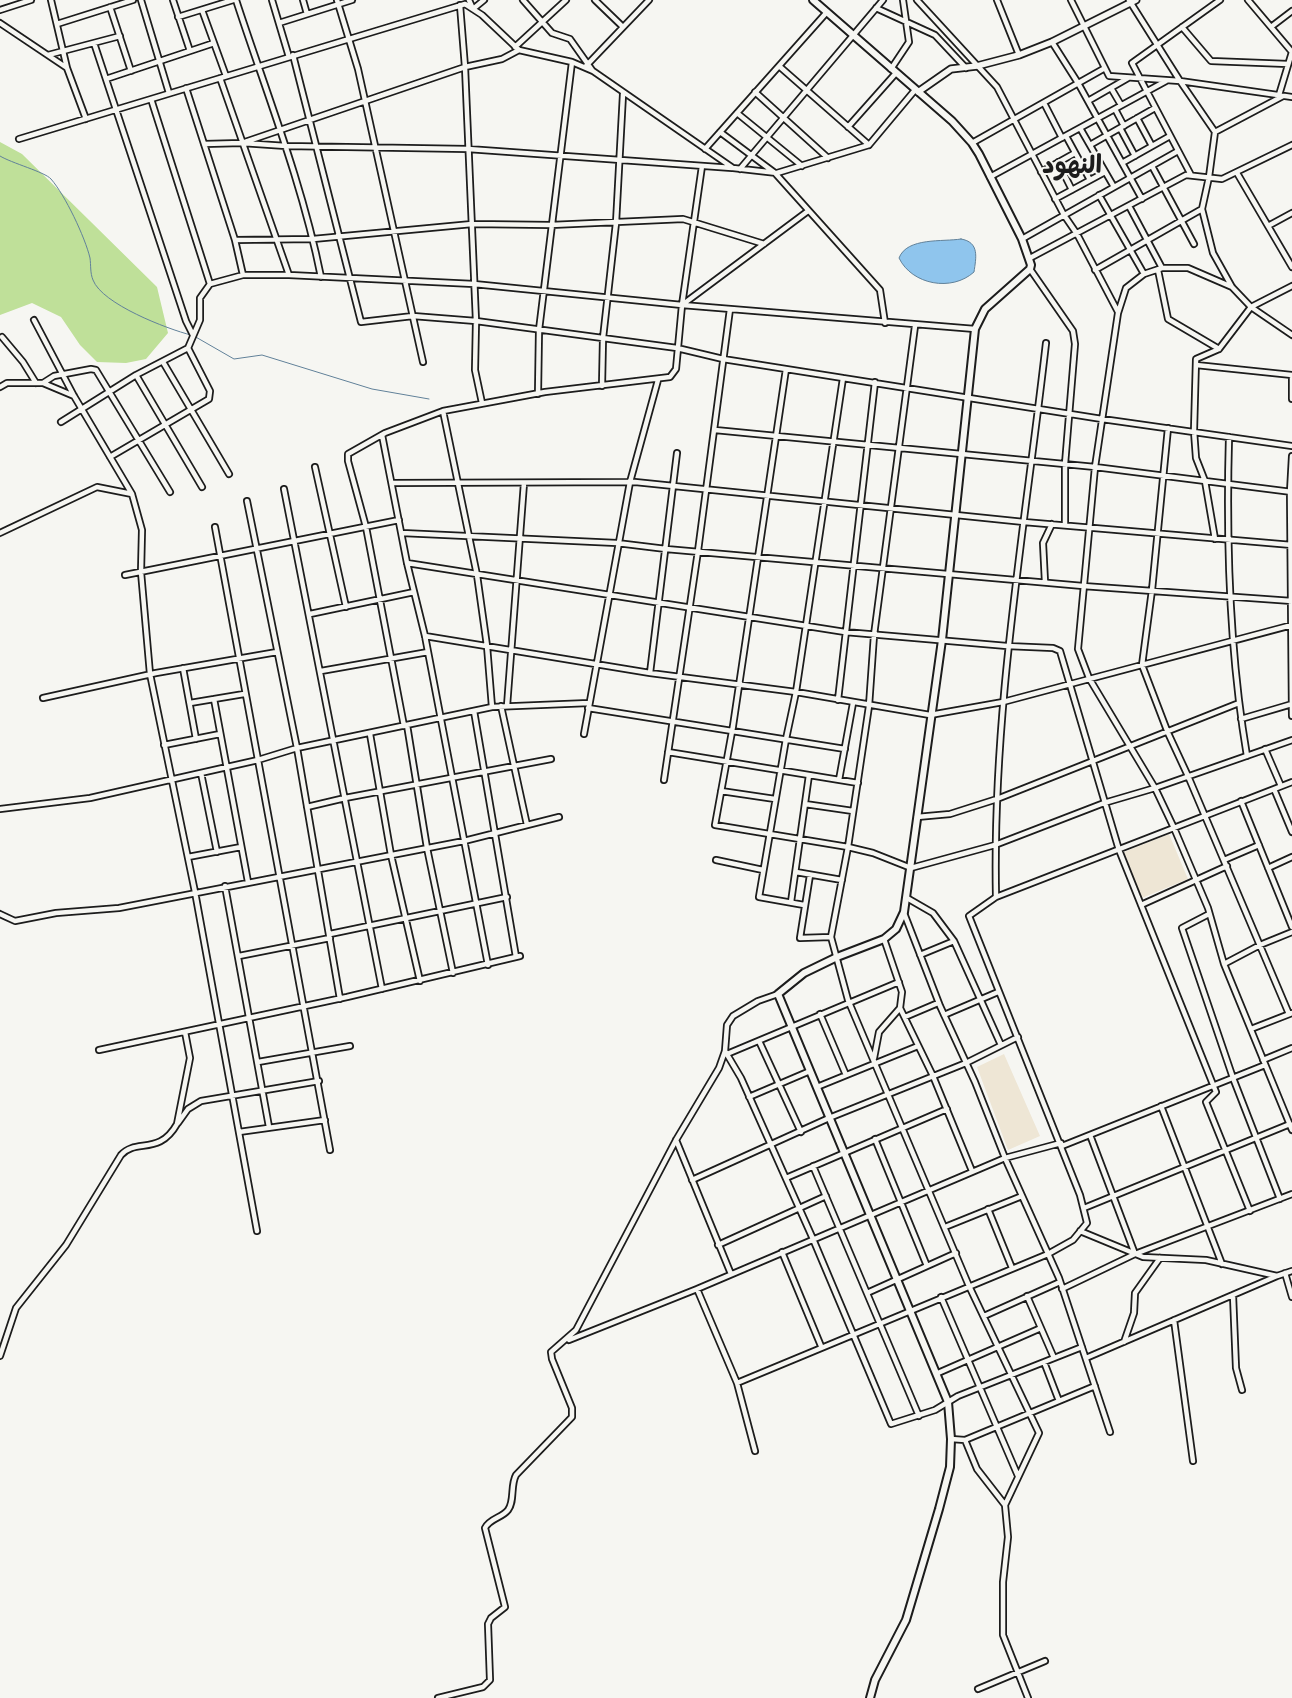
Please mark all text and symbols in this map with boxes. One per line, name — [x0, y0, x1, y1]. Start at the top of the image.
district label: النهود — [1042, 151, 1102, 181]

